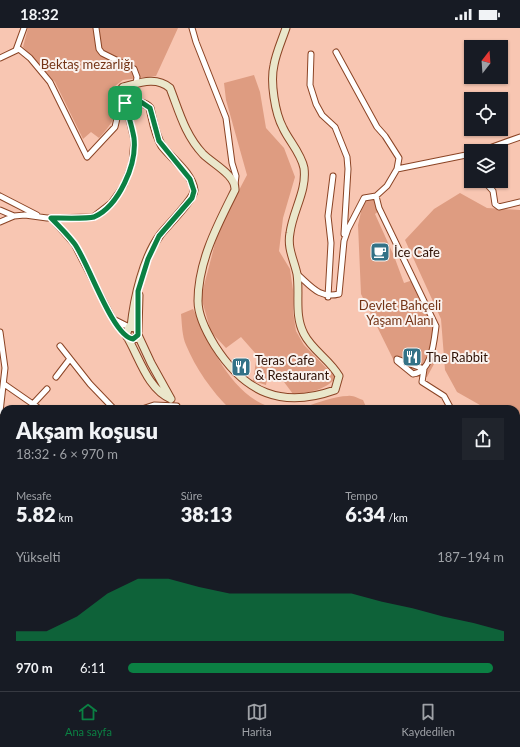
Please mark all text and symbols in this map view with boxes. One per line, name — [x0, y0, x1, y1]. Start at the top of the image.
text: 18:32 — [20, 5, 59, 23]
north arrow — [464, 40, 508, 84]
map controls — [464, 40, 508, 188]
park label: Bektaş mezarlığı — [41, 56, 133, 72]
pin — [108, 86, 142, 120]
icon: arrive — [114, 92, 136, 114]
button: locate — [464, 92, 508, 136]
button: layers — [464, 144, 508, 188]
cafe icon: İce Cafe — [369, 241, 391, 263]
place label: İce Cafe — [394, 244, 440, 260]
park label: Devlet Bahçeli Yaşam Alanı — [359, 297, 441, 328]
restaurant icon: The Rabbit — [401, 346, 423, 368]
place label: The Rabbit — [426, 349, 488, 365]
place label: Teras Cafe & Restaurant — [255, 352, 329, 383]
restaurant icon: Teras Cafe & Restaurant — [230, 356, 252, 378]
text: Akşam koşusu — [16, 417, 158, 444]
button: share — [462, 418, 504, 460]
text: 18:32 · 6 × 970 m — [16, 446, 118, 462]
text: Mesafe — [16, 489, 51, 502]
text: Süre — [181, 489, 202, 502]
text: Tempo — [345, 489, 378, 502]
text: 5.82 — [16, 502, 56, 526]
text: 38:13 — [181, 502, 232, 526]
text: 6:34 — [345, 502, 385, 526]
text: km — [56, 511, 73, 524]
text: /km — [385, 511, 408, 524]
text: Yükselti — [16, 549, 60, 565]
text: 187–194 m — [437, 549, 504, 565]
text: 970 m — [16, 660, 53, 676]
text: 6:11 — [80, 660, 106, 676]
tab: Ana sayfa — [65, 701, 112, 738]
tab: Harita — [242, 701, 272, 738]
tab: Kaydedilen — [402, 701, 455, 738]

